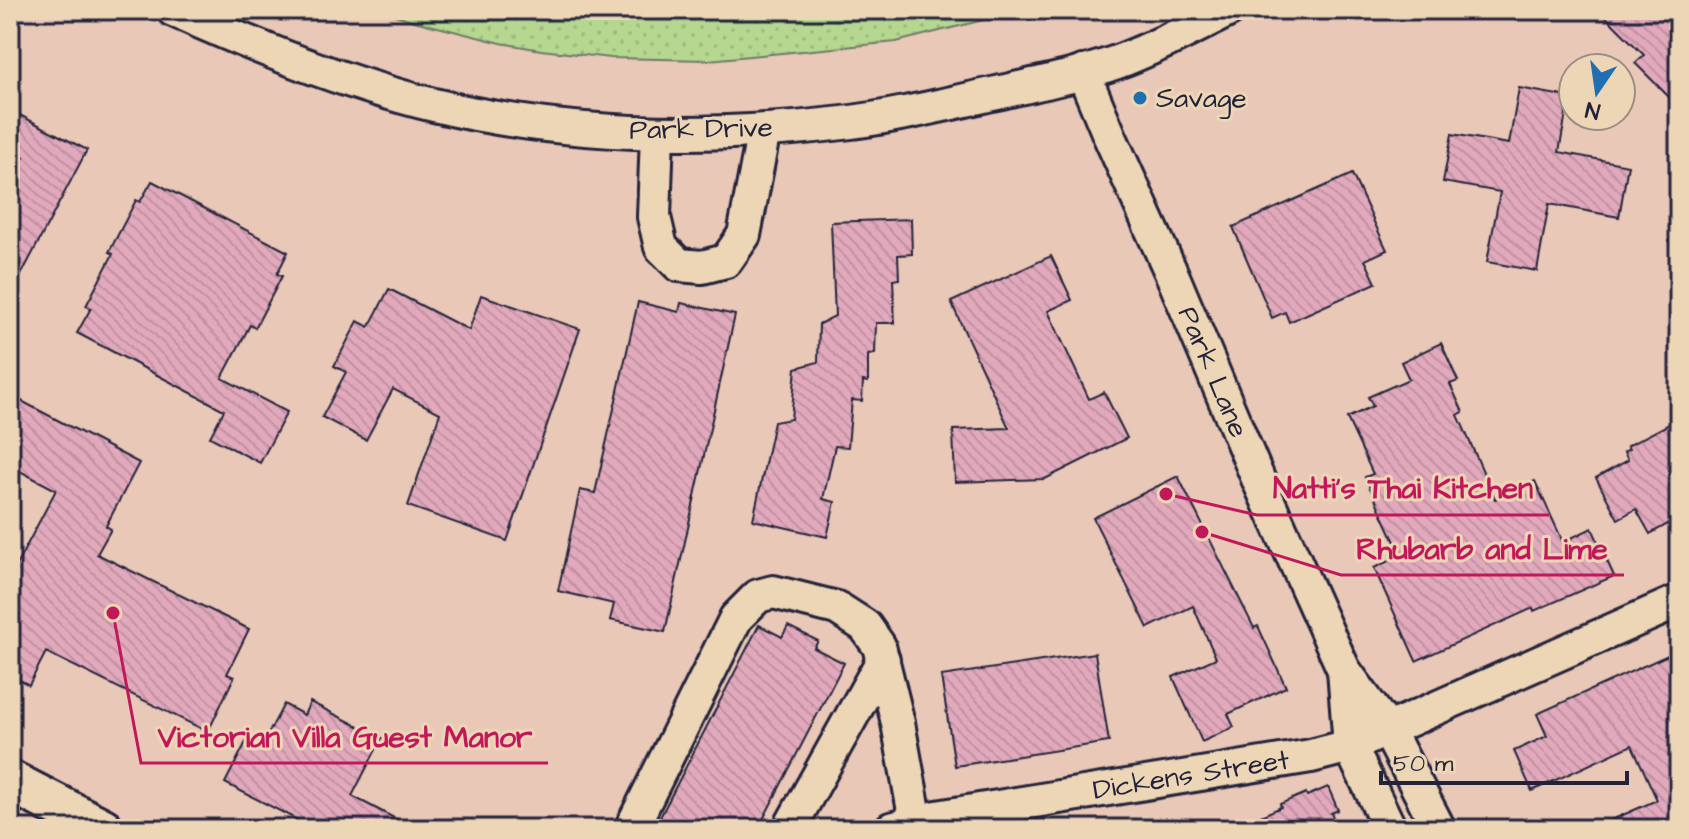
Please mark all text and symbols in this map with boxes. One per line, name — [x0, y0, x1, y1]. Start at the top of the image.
north arrow — [1557, 52, 1637, 132]
place label: Savage — [1156, 79, 1247, 119]
marker: Savage — [1131, 89, 1149, 107]
text: N — [1582, 93, 1603, 127]
street label: Park Drive — [629, 108, 773, 150]
street label: Park Lane — [1168, 301, 1258, 443]
callout: Natti's Thai Kitchen — [1257, 461, 1549, 515]
text: Natti's Thai Kitchen — [1273, 468, 1533, 510]
callout: Rhubarb and Lime — [1341, 521, 1624, 575]
text: Rhubarb and Lime — [1356, 529, 1608, 571]
callout: Victorian Villa Guest Manor — [141, 709, 548, 763]
text: Victorian Villa Guest Manor — [157, 717, 533, 759]
scale bar — [1381, 735, 1627, 785]
street label: Dickens Street — [1090, 740, 1293, 810]
text: 50 m — [1393, 747, 1454, 781]

